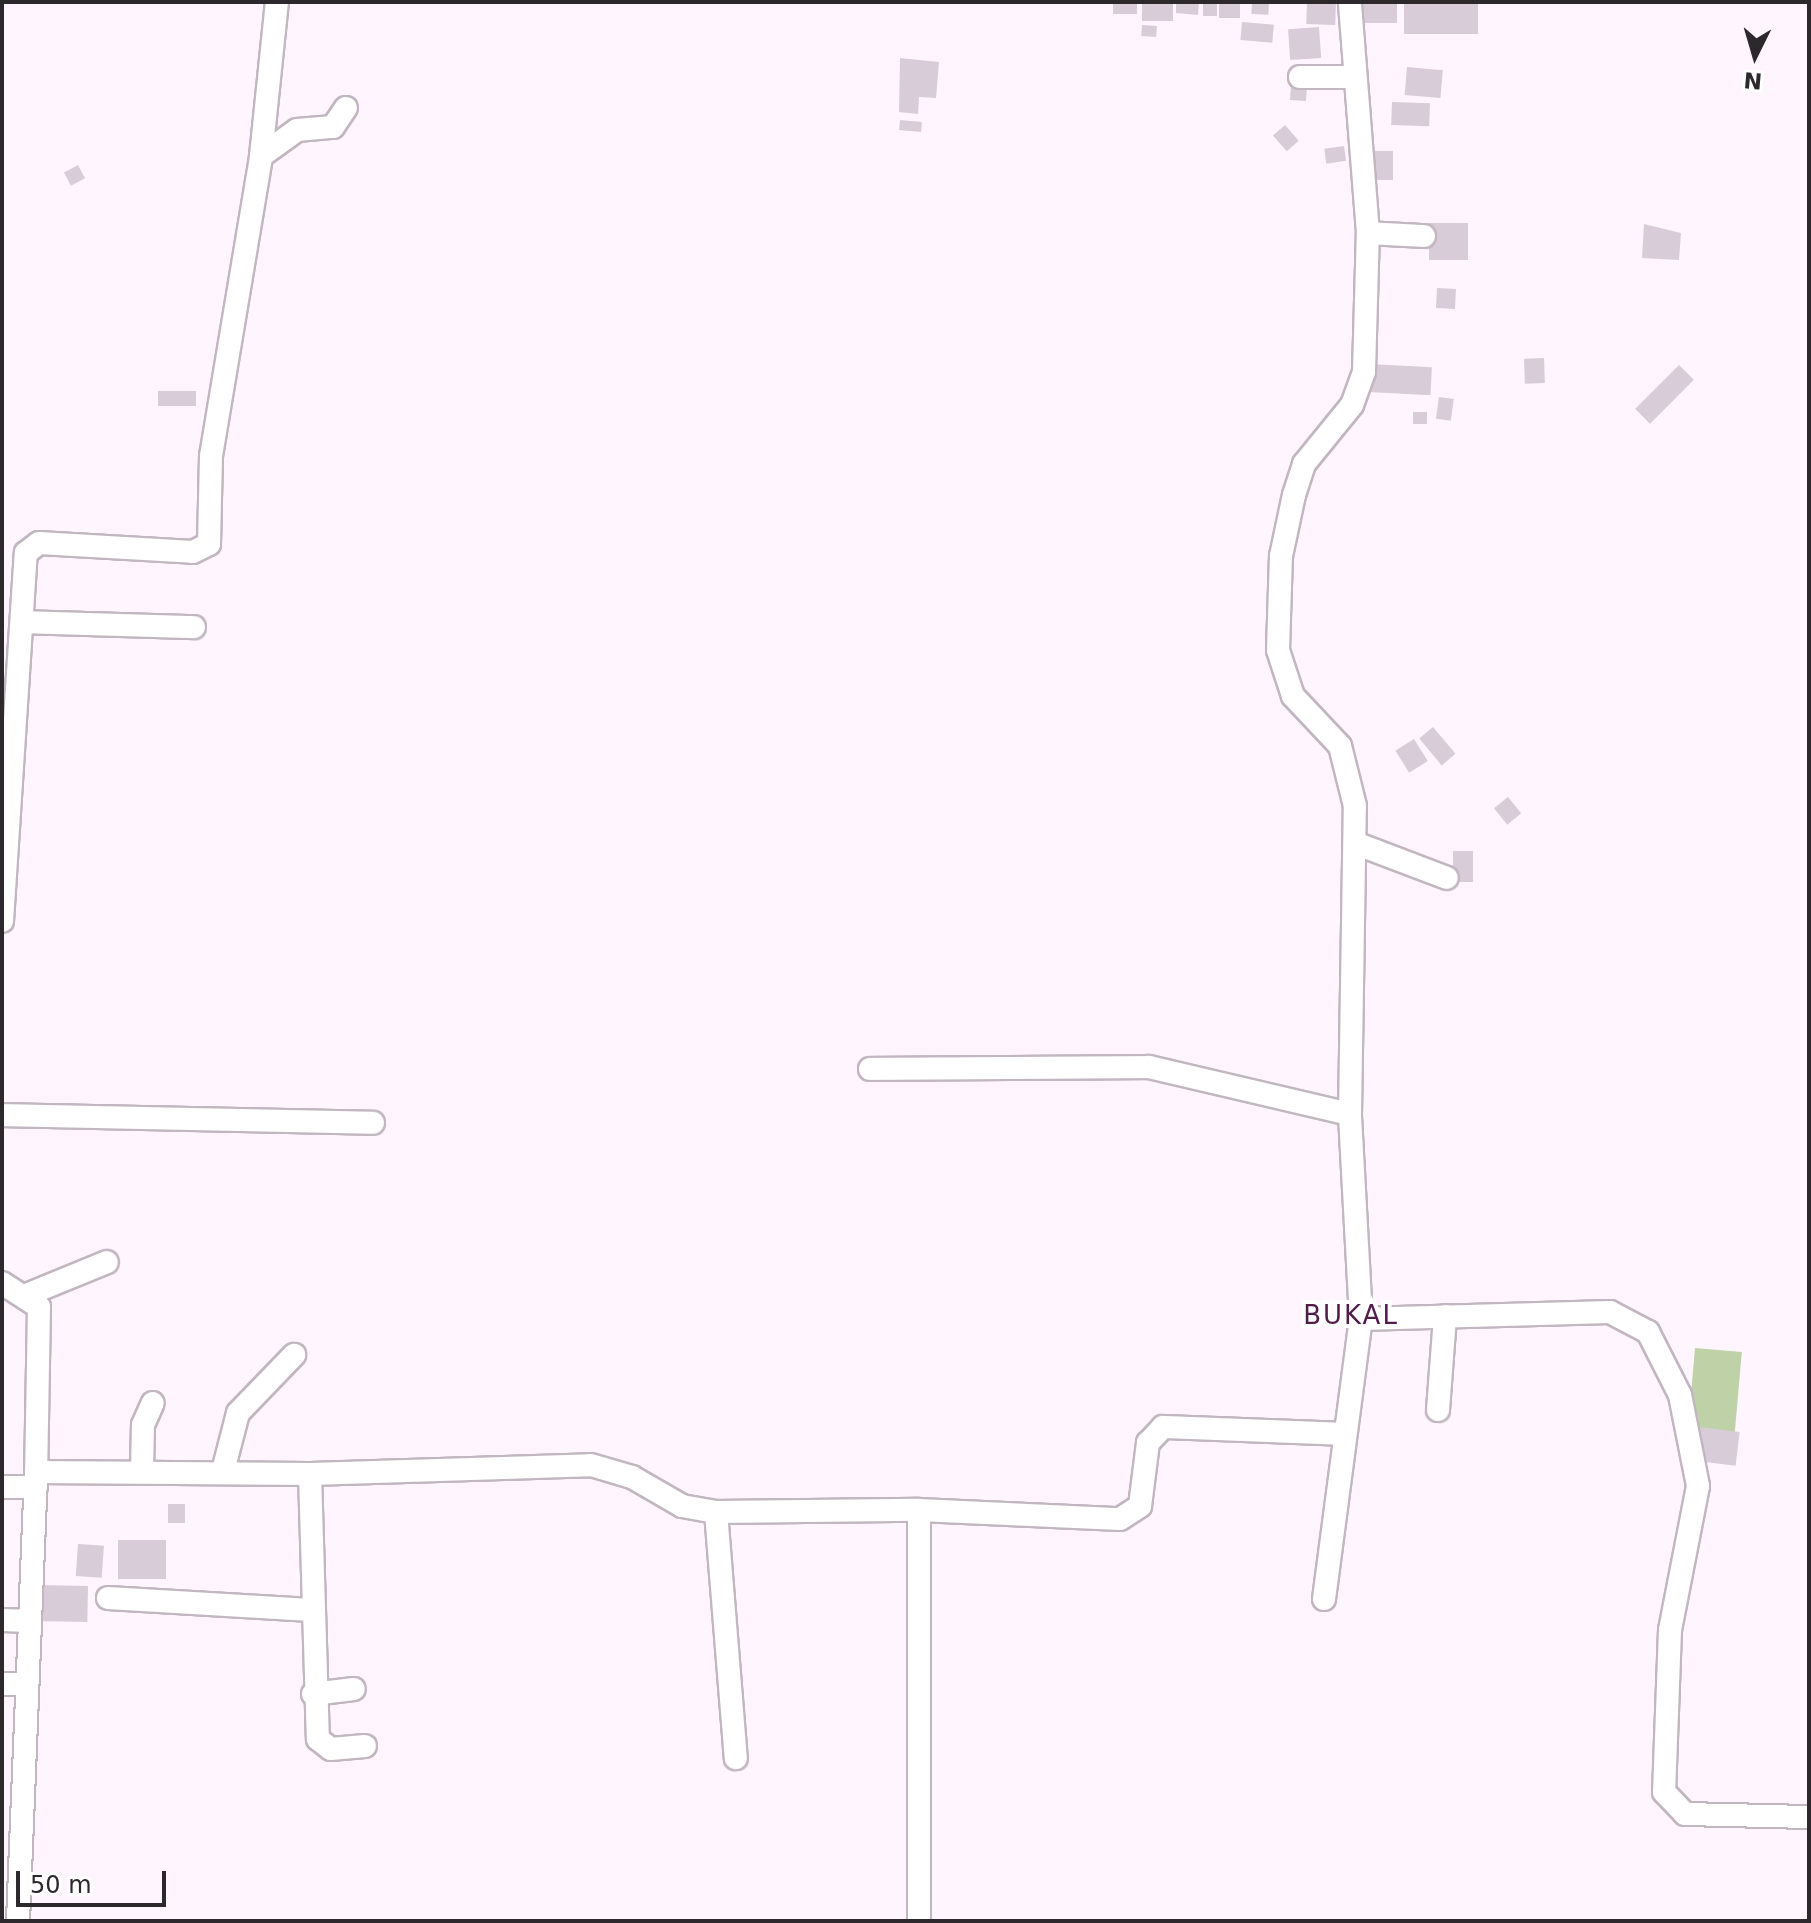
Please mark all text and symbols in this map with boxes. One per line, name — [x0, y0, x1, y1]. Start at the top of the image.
north arrow — [1715, 16, 1795, 96]
text: N — [1743, 67, 1763, 94]
district label: BUKAL — [1303, 1300, 1399, 1332]
scale bar — [20, 1855, 170, 1905]
text: 50 m — [30, 1871, 92, 1899]

